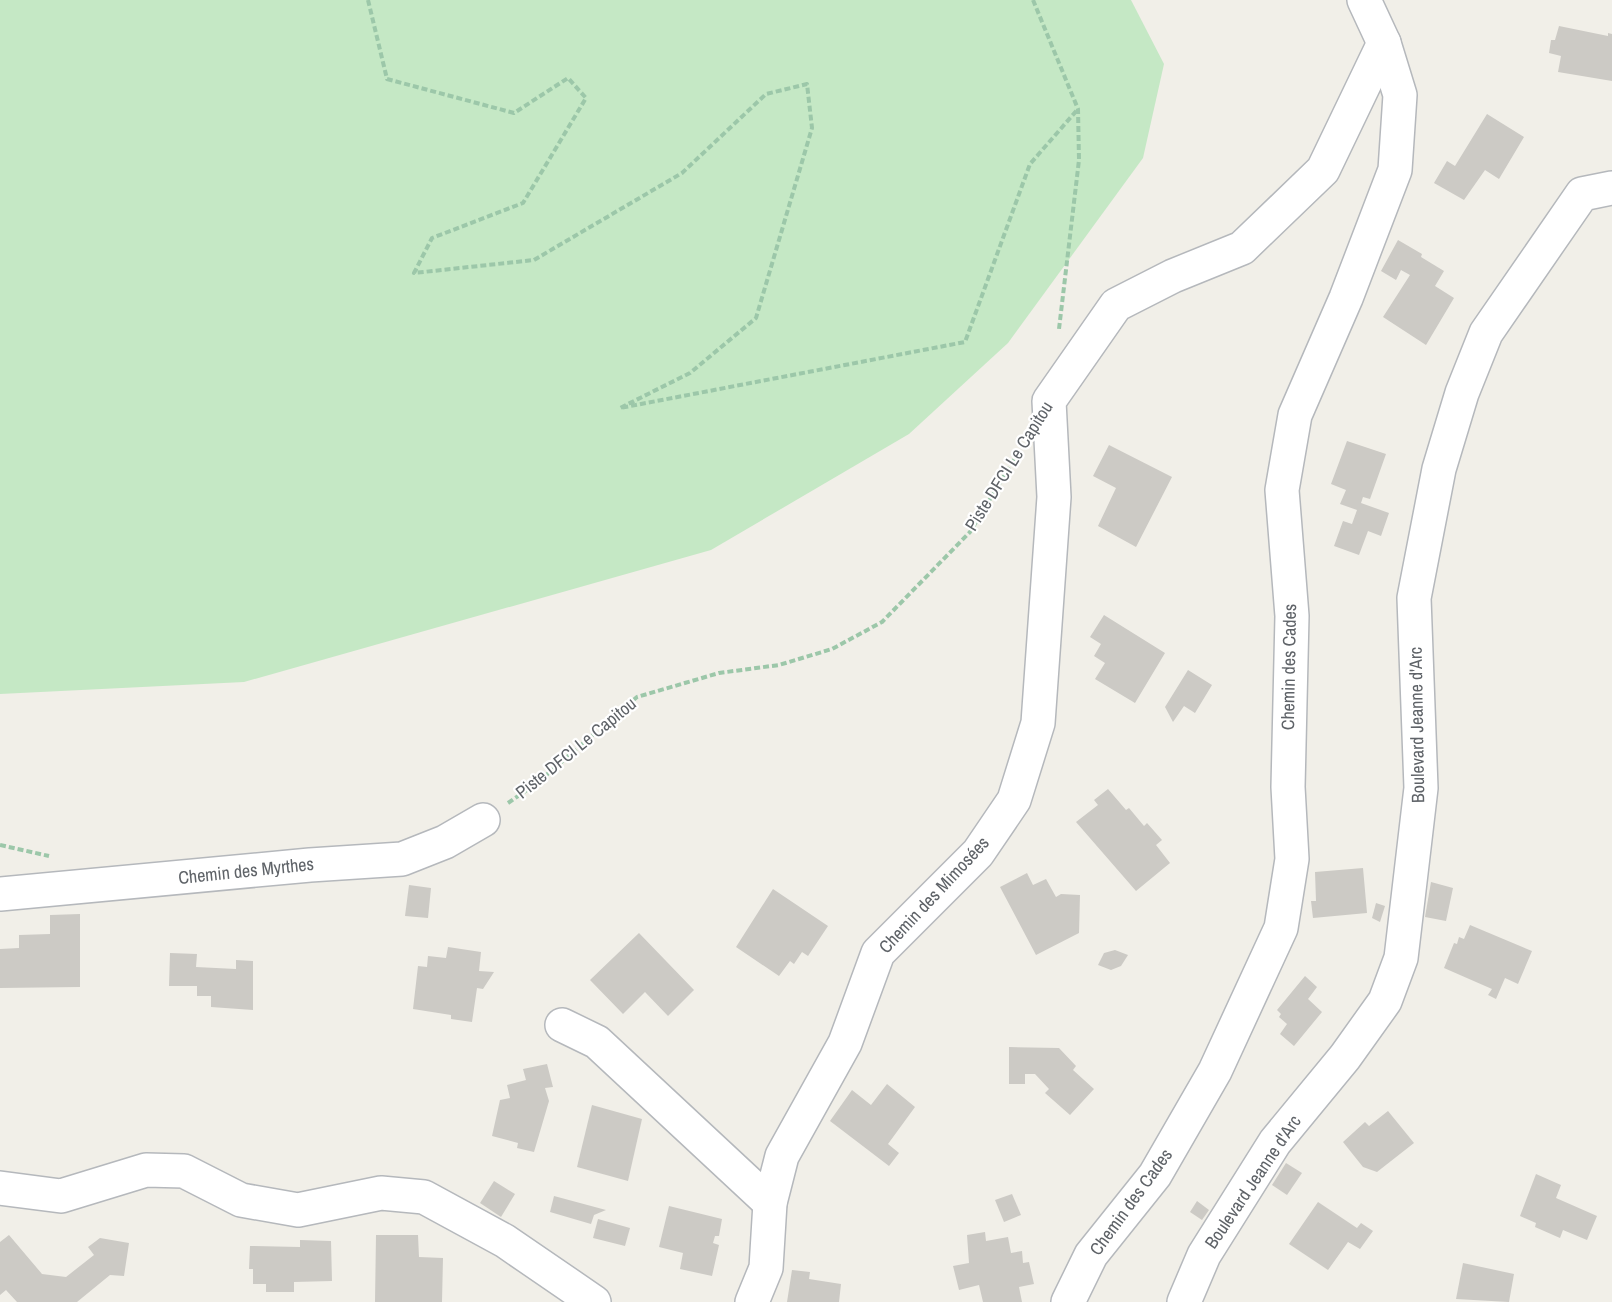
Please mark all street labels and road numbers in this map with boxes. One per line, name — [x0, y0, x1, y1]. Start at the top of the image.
street label: Piste DFCI Le Capitou — [959, 396, 1059, 535]
street label: Chemin des Cades — [1275, 604, 1302, 730]
street label: Boulevard Jeanne d'Arc — [1403, 647, 1430, 803]
street label: Piste DFCI Le Capitou — [510, 691, 641, 804]
street label: Chemin des Mimosées — [873, 831, 995, 959]
street label: Chemin des Myrthes — [177, 851, 315, 890]
street label: Boulevard Jeanne d'Arc — [1199, 1110, 1307, 1253]
street label: Chemin des Cades — [1083, 1143, 1178, 1260]

